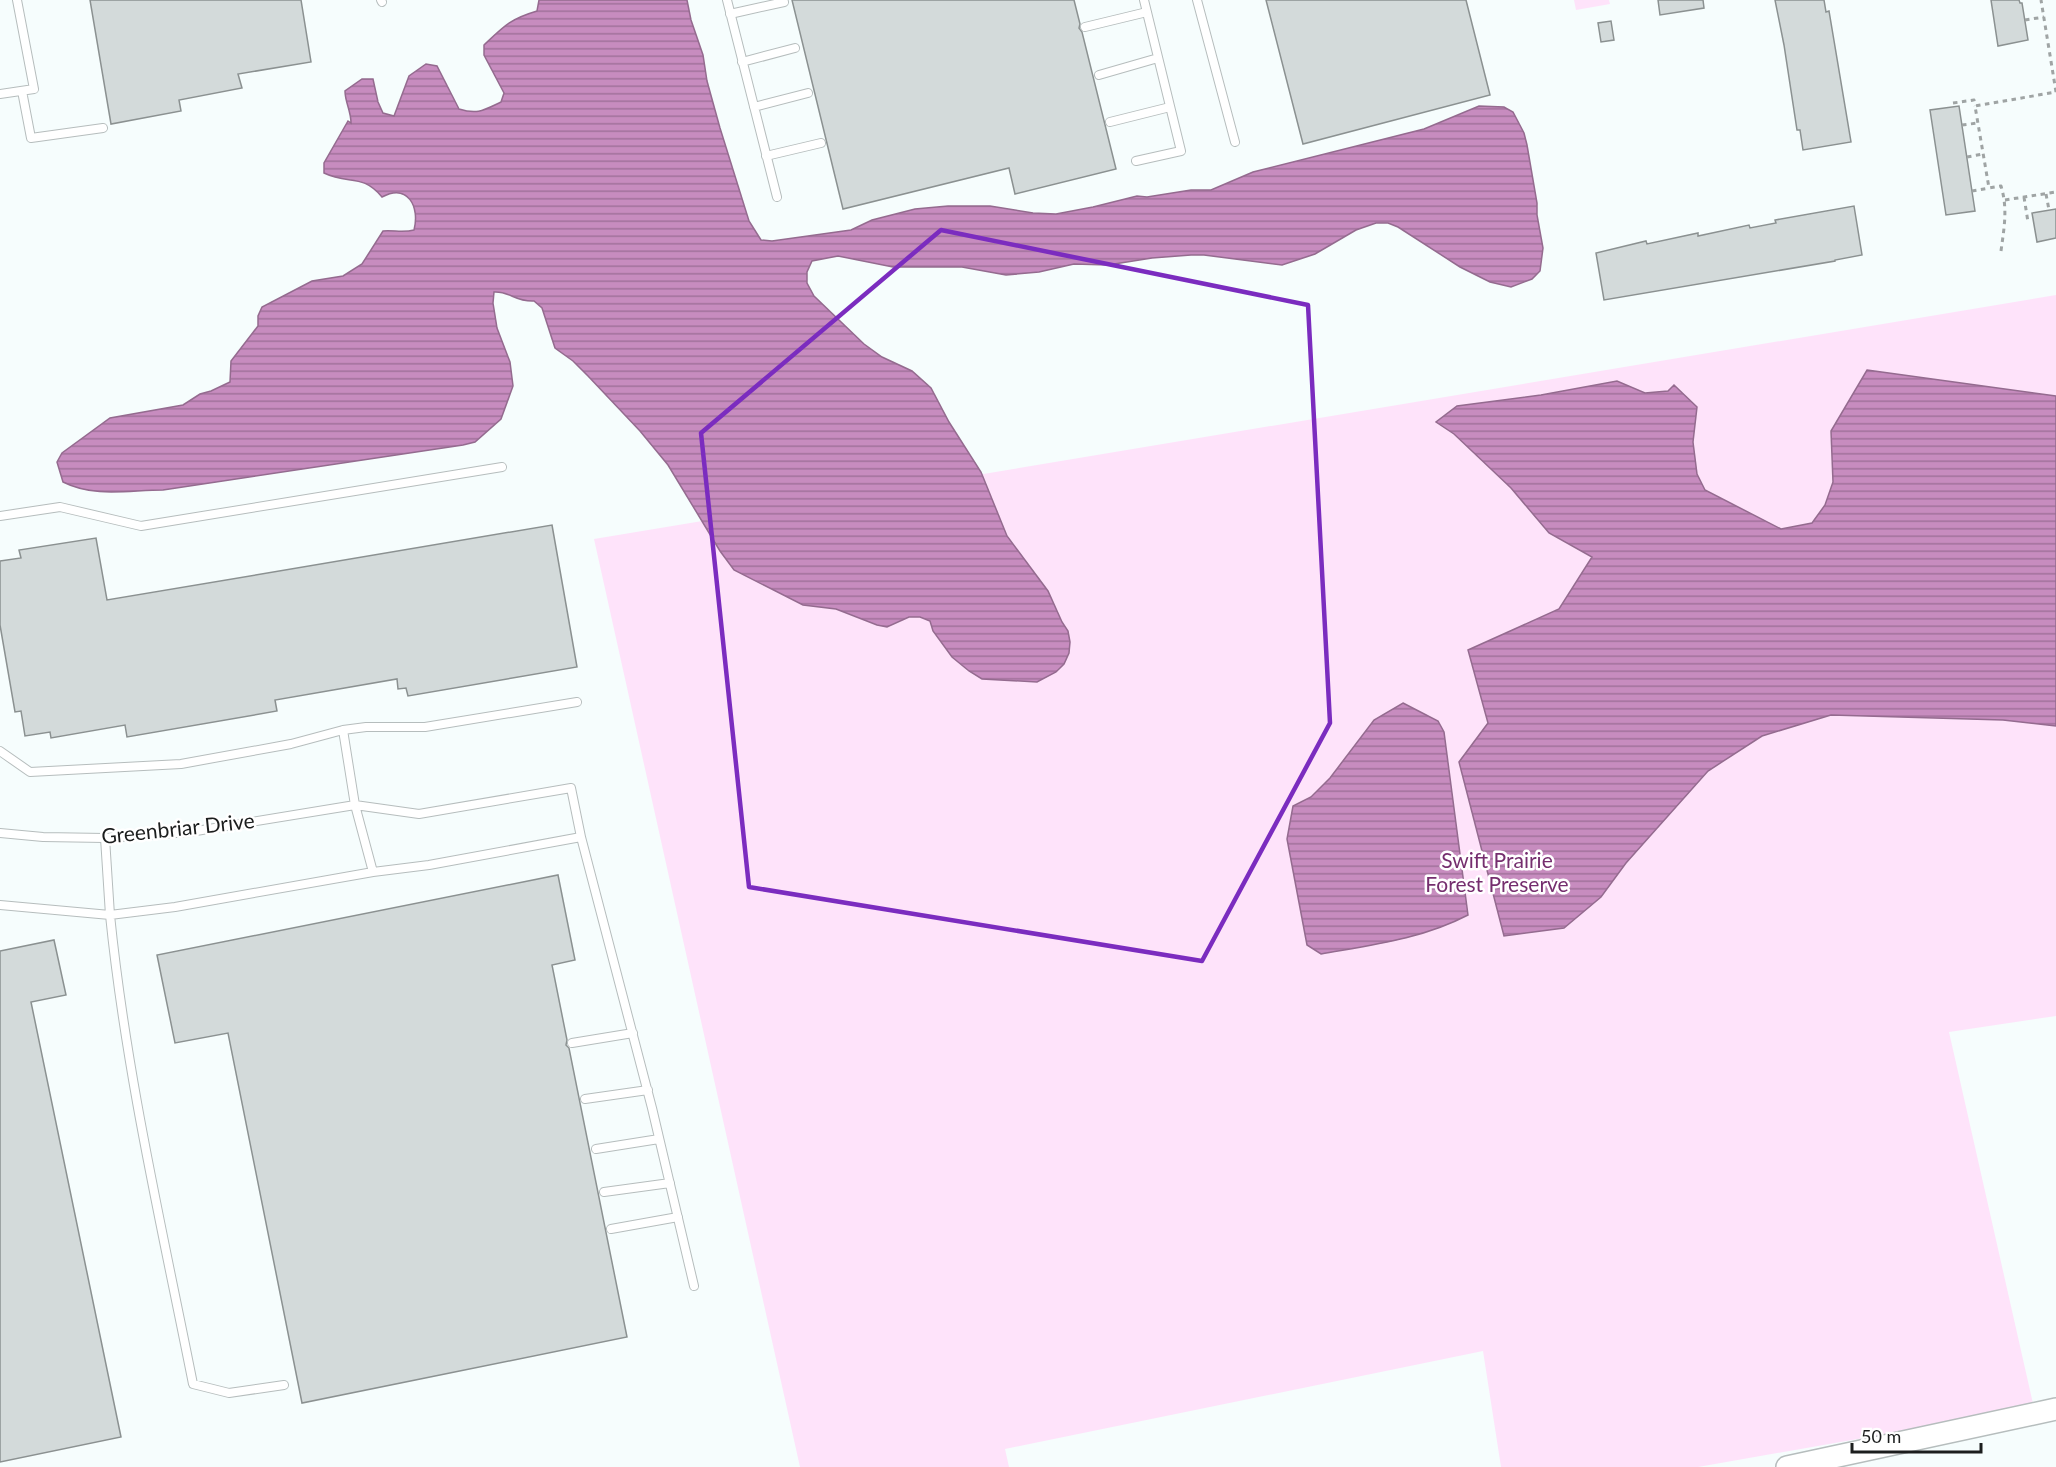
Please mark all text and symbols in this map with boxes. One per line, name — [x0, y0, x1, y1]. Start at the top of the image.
street label: Greenbriar Drive — [100, 807, 256, 848]
park label: Swift Prairie Forest Preserve — [1425, 847, 1569, 896]
scale bar — [1852, 1416, 1981, 1454]
text: 50 m — [1861, 1425, 1901, 1447]

